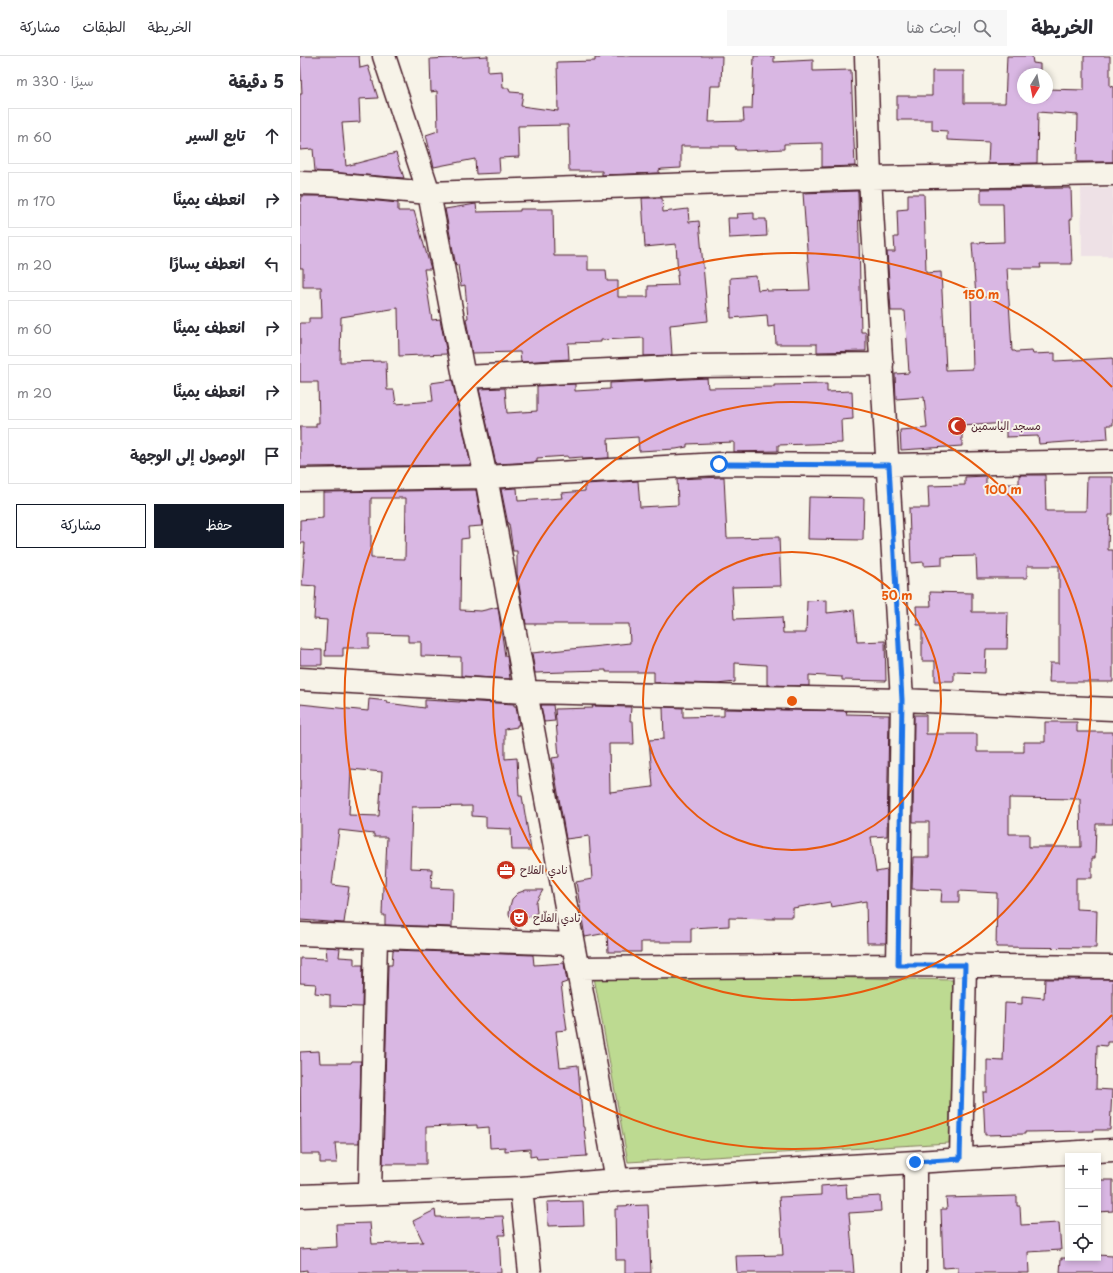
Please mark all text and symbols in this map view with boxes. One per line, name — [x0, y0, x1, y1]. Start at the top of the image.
search box — [727, 10, 1007, 46]
text: الخريطة — [1031, 12, 1093, 40]
text: ابحث هنا — [906, 15, 961, 38]
text: مشاركة — [20, 16, 60, 37]
text: الطبقات — [82, 16, 126, 37]
text: الخريطة — [148, 16, 191, 37]
icon: search — [971, 17, 993, 39]
text: 5 دقيقة — [228, 68, 284, 94]
north arrow — [1017, 68, 1053, 104]
text: سيرًا · 330 m — [16, 71, 93, 90]
text: تابع السير — [187, 123, 245, 146]
icon: ahead — [261, 125, 283, 147]
text: 60 m — [17, 127, 52, 146]
text: انعطف يمينًا — [173, 187, 245, 210]
icon: right — [261, 189, 283, 211]
text: 170 m — [17, 191, 55, 210]
text: انعطف يسارًا — [169, 251, 245, 274]
icon: left — [261, 253, 283, 275]
text: 20 m — [17, 255, 52, 274]
text: 150 m — [963, 285, 999, 303]
text: انعطف يمينًا — [173, 315, 245, 338]
icon: right — [261, 317, 283, 339]
text: 60 m — [17, 319, 52, 338]
text: انعطف يمينًا — [173, 379, 245, 402]
icon: right — [261, 381, 283, 403]
text: 20 m — [17, 383, 52, 402]
mosque icon: مسجد الياسمين — [946, 415, 968, 437]
place label: مسجد الياسمين — [971, 417, 1041, 434]
text: الوصول إلى الوجهة — [130, 443, 245, 466]
icon: arrive — [261, 445, 283, 467]
route start — [710, 455, 728, 473]
text: 100 m — [984, 480, 1022, 498]
button: مشاركة — [16, 504, 146, 548]
button: حفظ — [154, 504, 284, 548]
text: 50 m — [881, 586, 913, 604]
centre of rings — [785, 694, 799, 708]
office icon: نادي الفلاح — [495, 859, 517, 881]
place label: نادي الفلاح — [520, 861, 568, 879]
theatre icon: نادي الفلّاح — [508, 907, 530, 929]
place label: نادي الفلّاح — [533, 909, 581, 927]
route end — [906, 1153, 924, 1171]
map controls — [1065, 1153, 1101, 1261]
button: + — [1065, 1153, 1101, 1189]
button: − — [1065, 1189, 1101, 1225]
button: locate — [1065, 1225, 1101, 1261]

